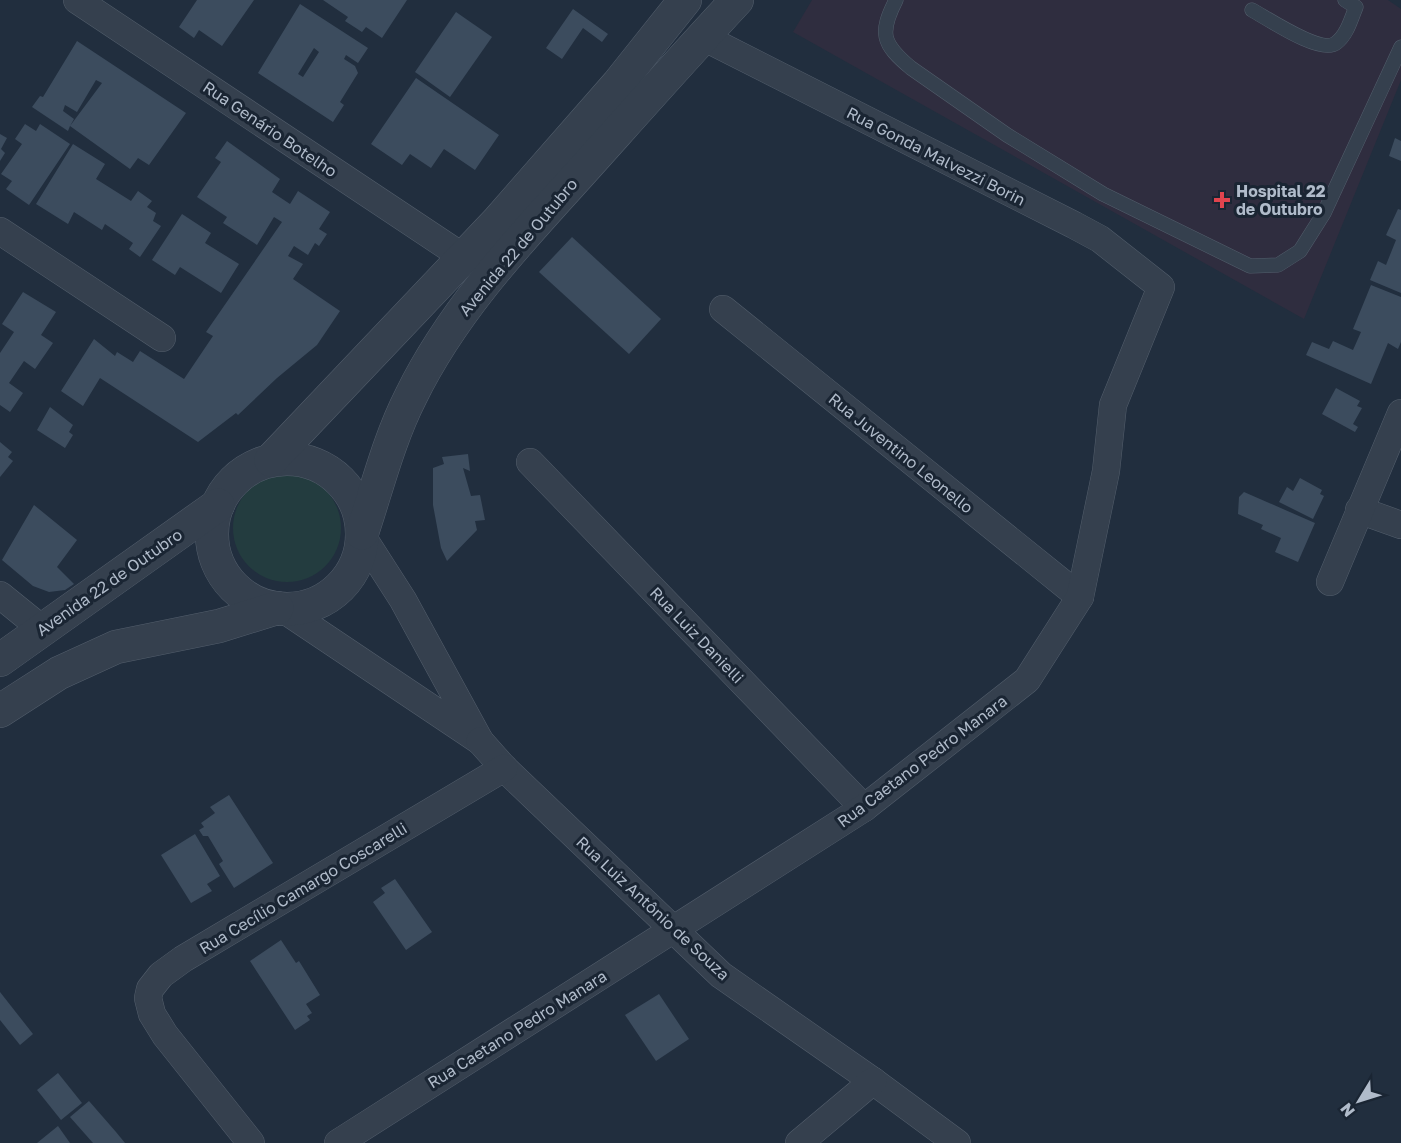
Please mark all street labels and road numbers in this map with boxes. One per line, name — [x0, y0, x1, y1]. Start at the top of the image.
street label: Rua Genário Botelho — [199, 77, 341, 181]
street label: Rua Gonda Malvezzi Borin — [843, 102, 1029, 210]
street label: Avenida 22 de Outubro — [455, 174, 581, 320]
street label: Rua Juventino Leonello — [825, 389, 977, 517]
street label: Avenida 22 de Outubro — [32, 524, 186, 640]
street label: Rua Luiz Danielli — [646, 583, 748, 687]
street label: Rua Caetano Pedro Manara — [833, 691, 1011, 831]
street label: Rua Cecílio Camargo Coscarelli — [195, 818, 411, 958]
street label: Rua Luiz Antônio de Souza — [572, 832, 734, 984]
street label: Rua Caetano Pedro Manara — [424, 966, 610, 1092]

